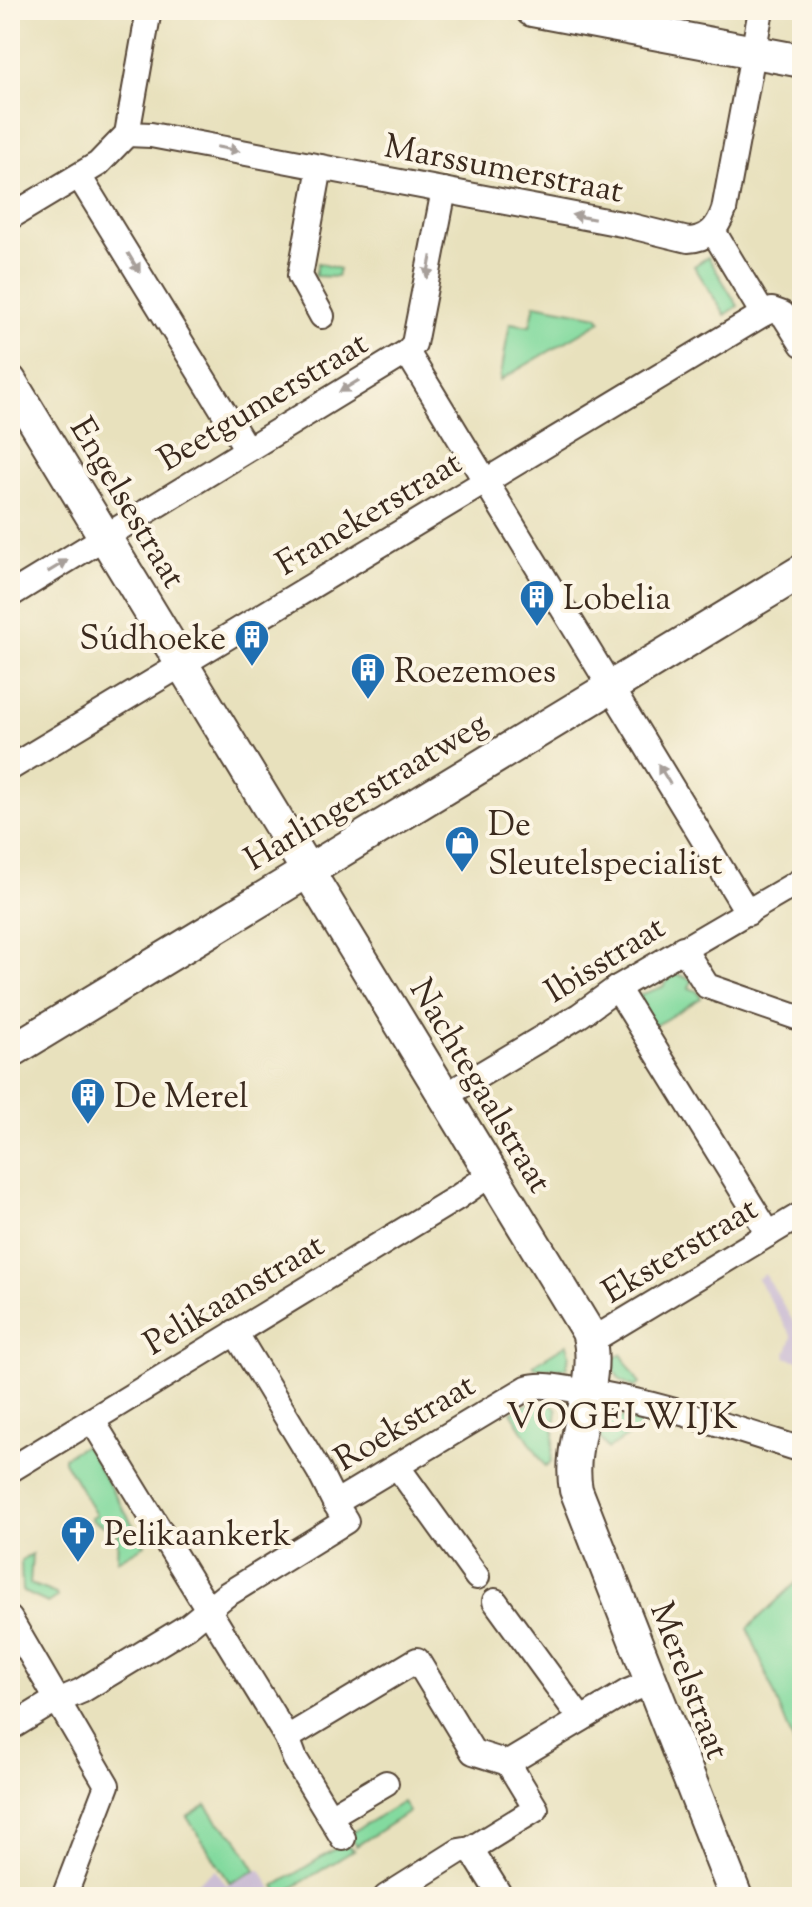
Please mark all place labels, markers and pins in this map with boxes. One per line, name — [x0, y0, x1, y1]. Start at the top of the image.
place label: Lobelia — [563, 576, 671, 625]
building icon: Lobelia — [518, 578, 556, 628]
place label: Súdhoeke — [79, 616, 226, 665]
building icon: Súdhoeke — [233, 618, 271, 668]
place label: Roezemoes — [394, 649, 556, 698]
building icon: Roezemoes — [349, 651, 387, 701]
place label: De Sleutelspecialist — [488, 802, 723, 890]
shop icon: De Sleutelspecialist — [443, 824, 481, 874]
place label: De Merel — [114, 1074, 249, 1123]
building icon: De Merel — [69, 1076, 107, 1126]
place label: Pelikaankerk — [104, 1512, 291, 1561]
church icon: Pelikaankerk — [59, 1514, 97, 1564]

